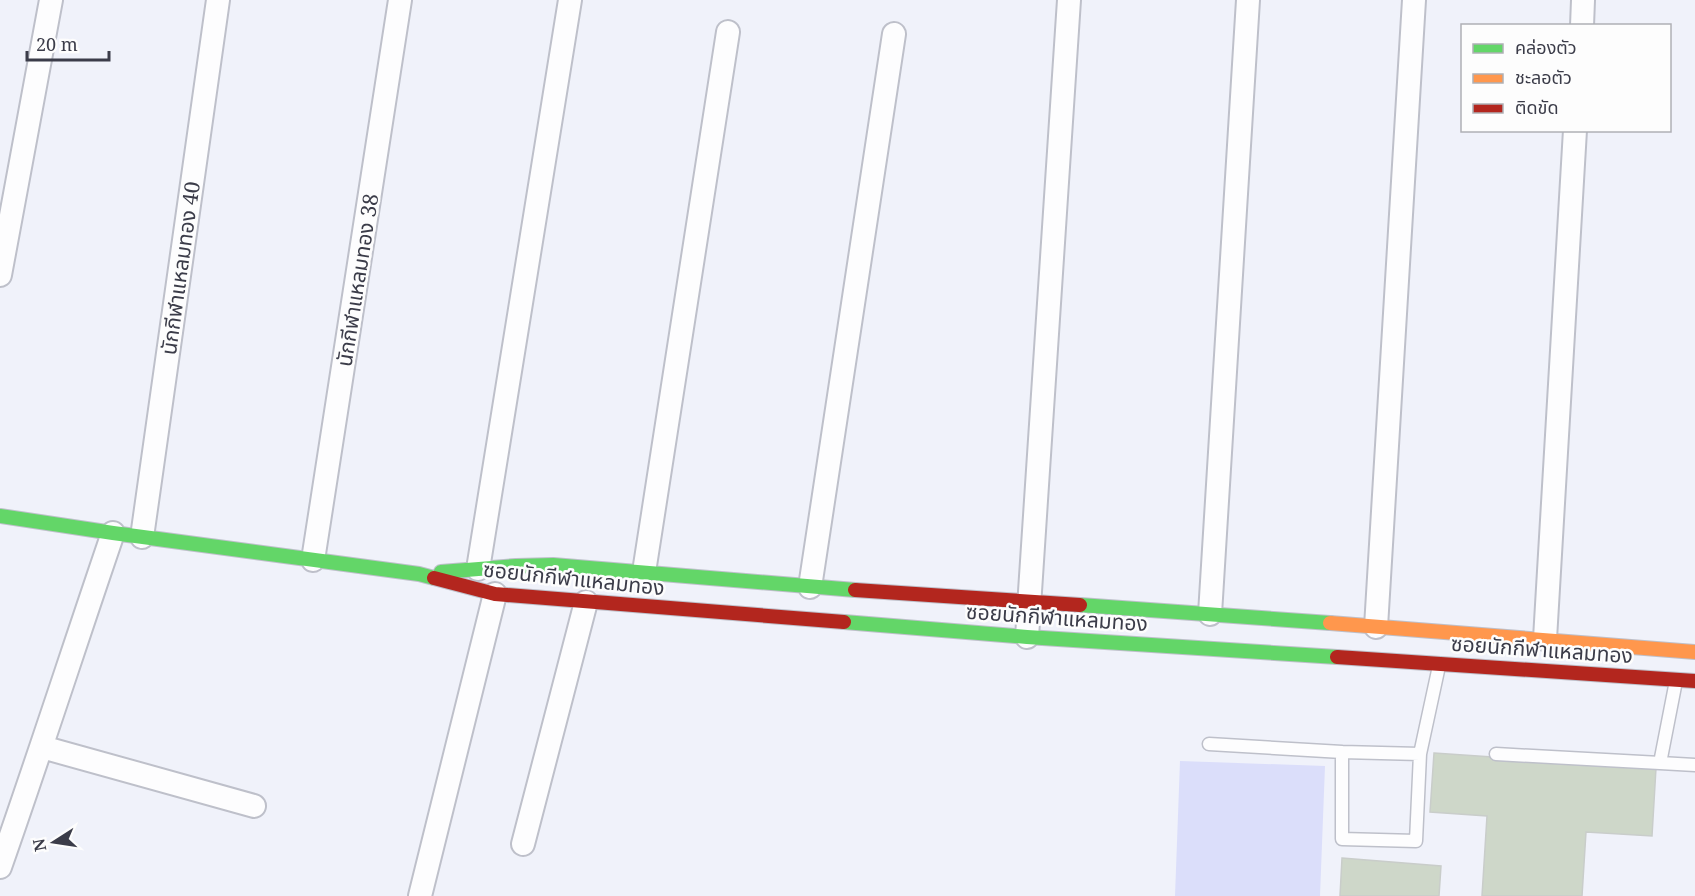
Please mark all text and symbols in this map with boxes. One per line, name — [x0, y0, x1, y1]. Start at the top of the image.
scale bar — [27, 24, 110, 62]
legend — [1461, 24, 1671, 132]
text: 20 m — [36, 32, 78, 56]
text: คล่องตัว — [1515, 35, 1577, 59]
text: ชะลอตัว — [1515, 65, 1572, 89]
text: ติดขัด — [1515, 95, 1558, 119]
street label: นักกีฬาแหลมทอง 40 — [154, 179, 206, 357]
street label: นักกีฬาแหลมทอง 38 — [329, 191, 385, 369]
street label: ซอยนักกีฬาแหลมทอง — [482, 555, 666, 601]
street label: ซอยนักกีฬาแหลมทอง — [965, 597, 1149, 637]
street label: ซอยนักกีฬาแหลมทอง — [1450, 629, 1634, 669]
north arrow — [24, 812, 84, 872]
text: N — [27, 836, 51, 854]

